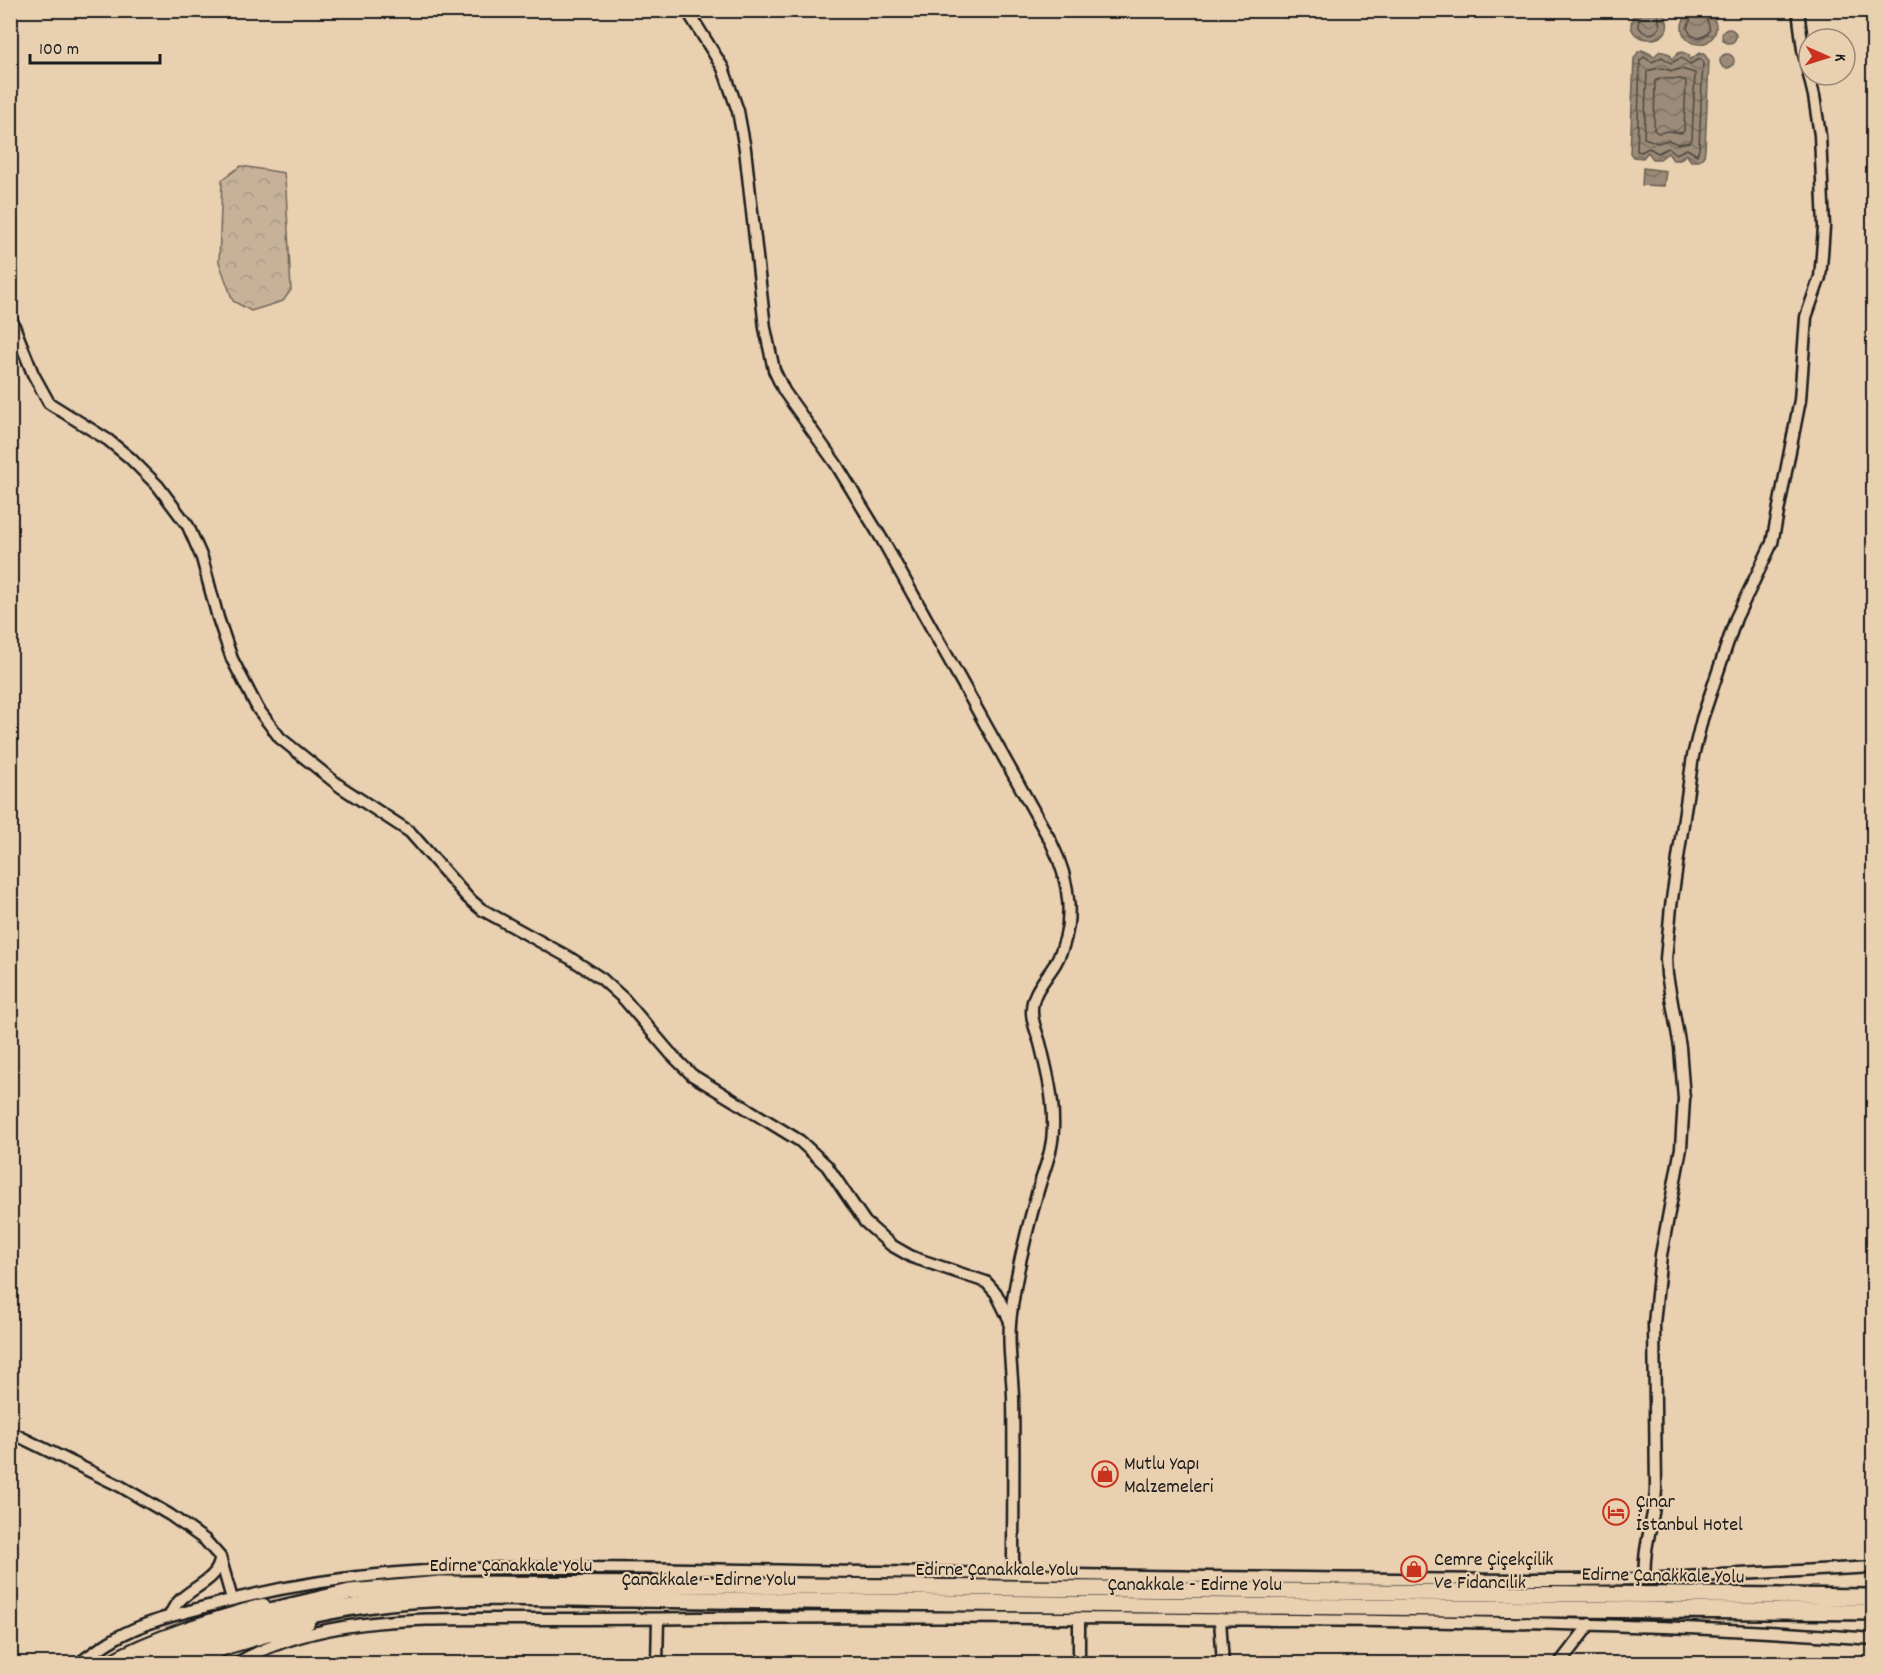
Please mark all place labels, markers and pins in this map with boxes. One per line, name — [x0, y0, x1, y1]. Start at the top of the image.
place label: Mutlu Yapı Malzemeleri — [1124, 1451, 1214, 1502]
shop icon: Mutlu Yapı Malzemeleri — [1090, 1459, 1120, 1489]
place label: Çınar İstanbul Hotel — [1636, 1489, 1743, 1540]
hotel icon: Çınar İstanbul Hotel — [1601, 1497, 1631, 1527]
place label: Cemre Çiçekçilik Ve Fidancılık — [1434, 1547, 1554, 1598]
shop icon: Cemre Çiçekçilik Ve Fidancılık — [1399, 1554, 1429, 1584]

